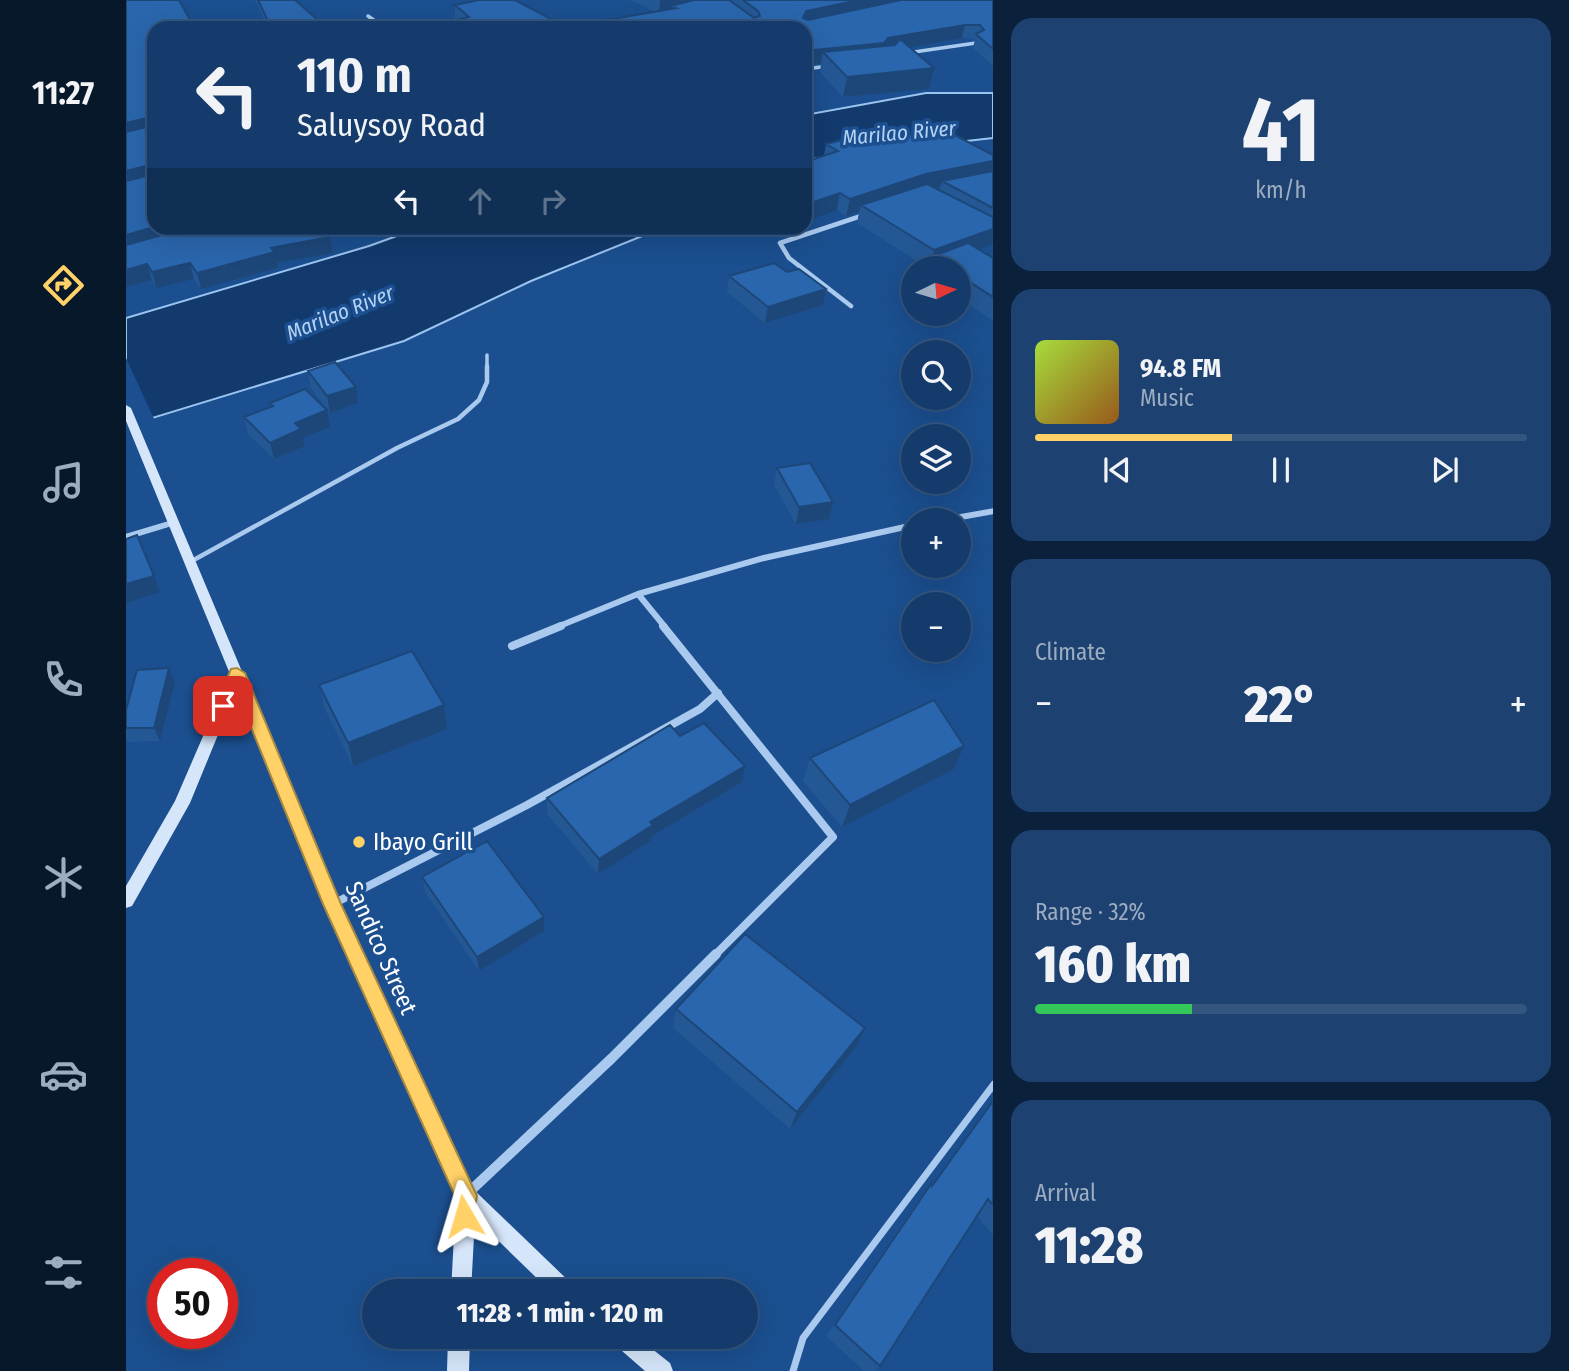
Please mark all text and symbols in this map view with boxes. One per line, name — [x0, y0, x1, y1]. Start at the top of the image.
text: 110 m — [297, 46, 412, 105]
icon: left — [182, 49, 273, 140]
text: 11:27 — [32, 74, 94, 112]
text: 41 — [1241, 76, 1321, 185]
text: Saluysoy Road — [297, 106, 486, 144]
water label: Marilao River — [841, 115, 957, 151]
text: km/h — [1255, 176, 1307, 204]
icon: left — [388, 182, 426, 220]
icon: ahead — [461, 182, 499, 220]
icon: right — [534, 182, 572, 220]
north arrow — [901, 256, 971, 326]
map controls — [901, 256, 971, 662]
icon: directions — [39, 261, 88, 310]
water label: Marilao River — [282, 279, 398, 346]
button: search — [901, 340, 971, 410]
text: 94.8 FM — [1140, 353, 1221, 384]
text: Music — [1140, 384, 1194, 412]
button: layers — [901, 424, 971, 494]
icon: previous — [1098, 451, 1136, 489]
icon: pause — [1262, 451, 1300, 489]
icon: next — [1426, 451, 1464, 489]
icon: music — [39, 458, 88, 507]
button: + — [901, 508, 971, 578]
button: − — [901, 592, 971, 662]
text: Climate — [1035, 638, 1106, 666]
icon: phone — [39, 655, 88, 704]
text: 22° — [1244, 673, 1318, 736]
pin — [193, 676, 253, 736]
text: − — [1035, 681, 1052, 727]
text: + — [1510, 681, 1527, 727]
icon: arrive — [204, 687, 242, 725]
place label: Ibayo Grill — [373, 828, 473, 856]
marker: Ibayo Grill — [351, 834, 367, 850]
icon: climate — [39, 853, 88, 902]
street label: Sandico Street — [339, 877, 423, 1019]
text: Range · 32% — [1035, 898, 1146, 926]
text: 160 km — [1035, 933, 1191, 996]
icon: car — [39, 1050, 88, 1099]
position arrow — [427, 1179, 501, 1253]
text: Arrival — [1035, 1179, 1096, 1207]
text: 11:28 — [1035, 1214, 1143, 1277]
icon: filters — [39, 1248, 88, 1297]
speed limit sign: 50 — [147, 1258, 238, 1349]
text: 11:28 · 1 min · 120 m — [457, 1298, 663, 1329]

